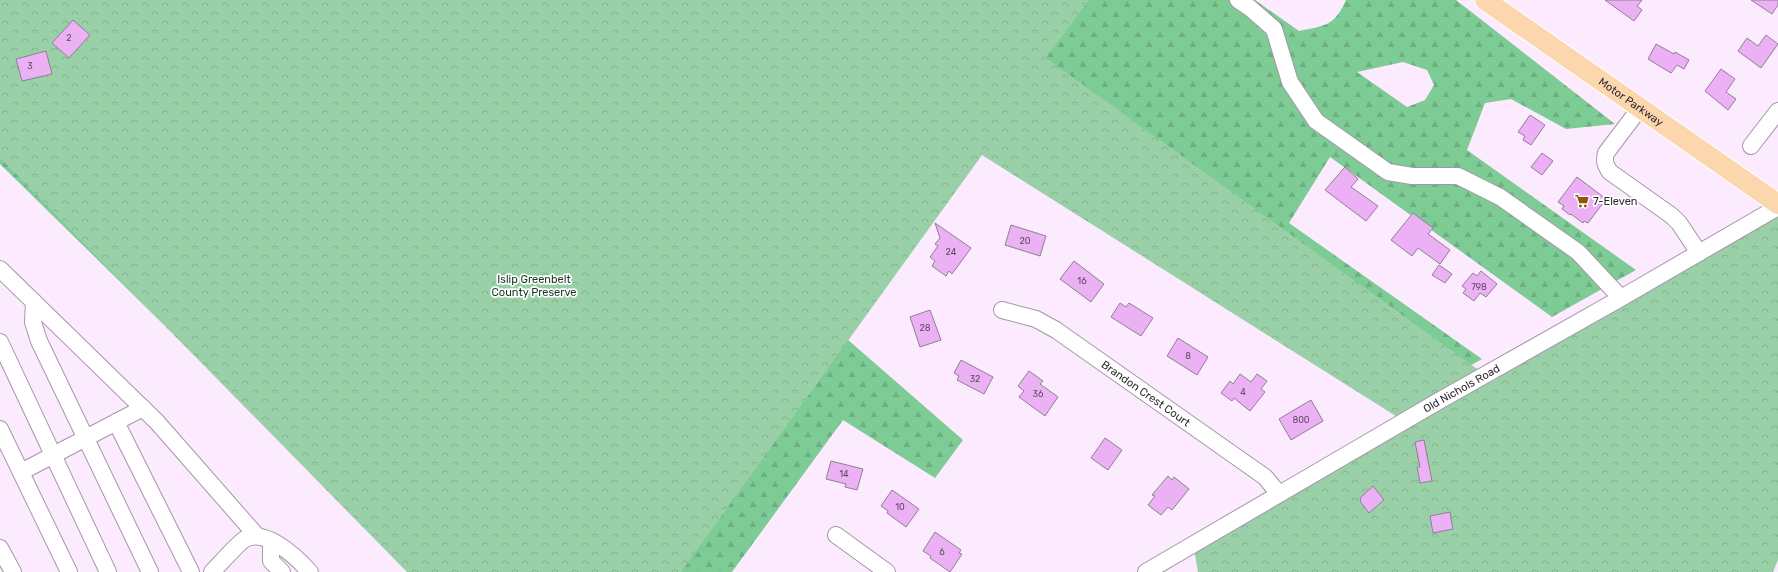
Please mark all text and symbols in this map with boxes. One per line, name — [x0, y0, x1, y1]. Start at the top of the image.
house number: 2 — [66, 33, 72, 43]
house number: 3 — [27, 61, 33, 71]
street label: Motor Parkway — [1596, 75, 1666, 129]
supermarket icon: 7-Eleven — [1574, 193, 1590, 209]
place label: 7-Eleven — [1593, 195, 1638, 208]
house number: 20 — [1020, 236, 1031, 246]
house number: 24 — [946, 247, 957, 257]
park label: Islip Greenbelt County Preserve — [492, 273, 576, 299]
house number: 16 — [1077, 276, 1087, 286]
house number: 798 — [1471, 282, 1487, 292]
house number: 28 — [919, 323, 931, 333]
house number: 8 — [1185, 351, 1191, 361]
street label: Brandon Crest Court — [1099, 358, 1193, 430]
street label: Old Nichols Road — [1421, 362, 1502, 416]
house number: 32 — [970, 374, 980, 384]
house number: 4 — [1240, 387, 1246, 397]
house number: 36 — [1033, 389, 1044, 399]
house number: 800 — [1292, 415, 1310, 425]
house number: 14 — [839, 469, 849, 479]
house number: 10 — [895, 502, 905, 512]
house number: 6 — [939, 547, 945, 557]

